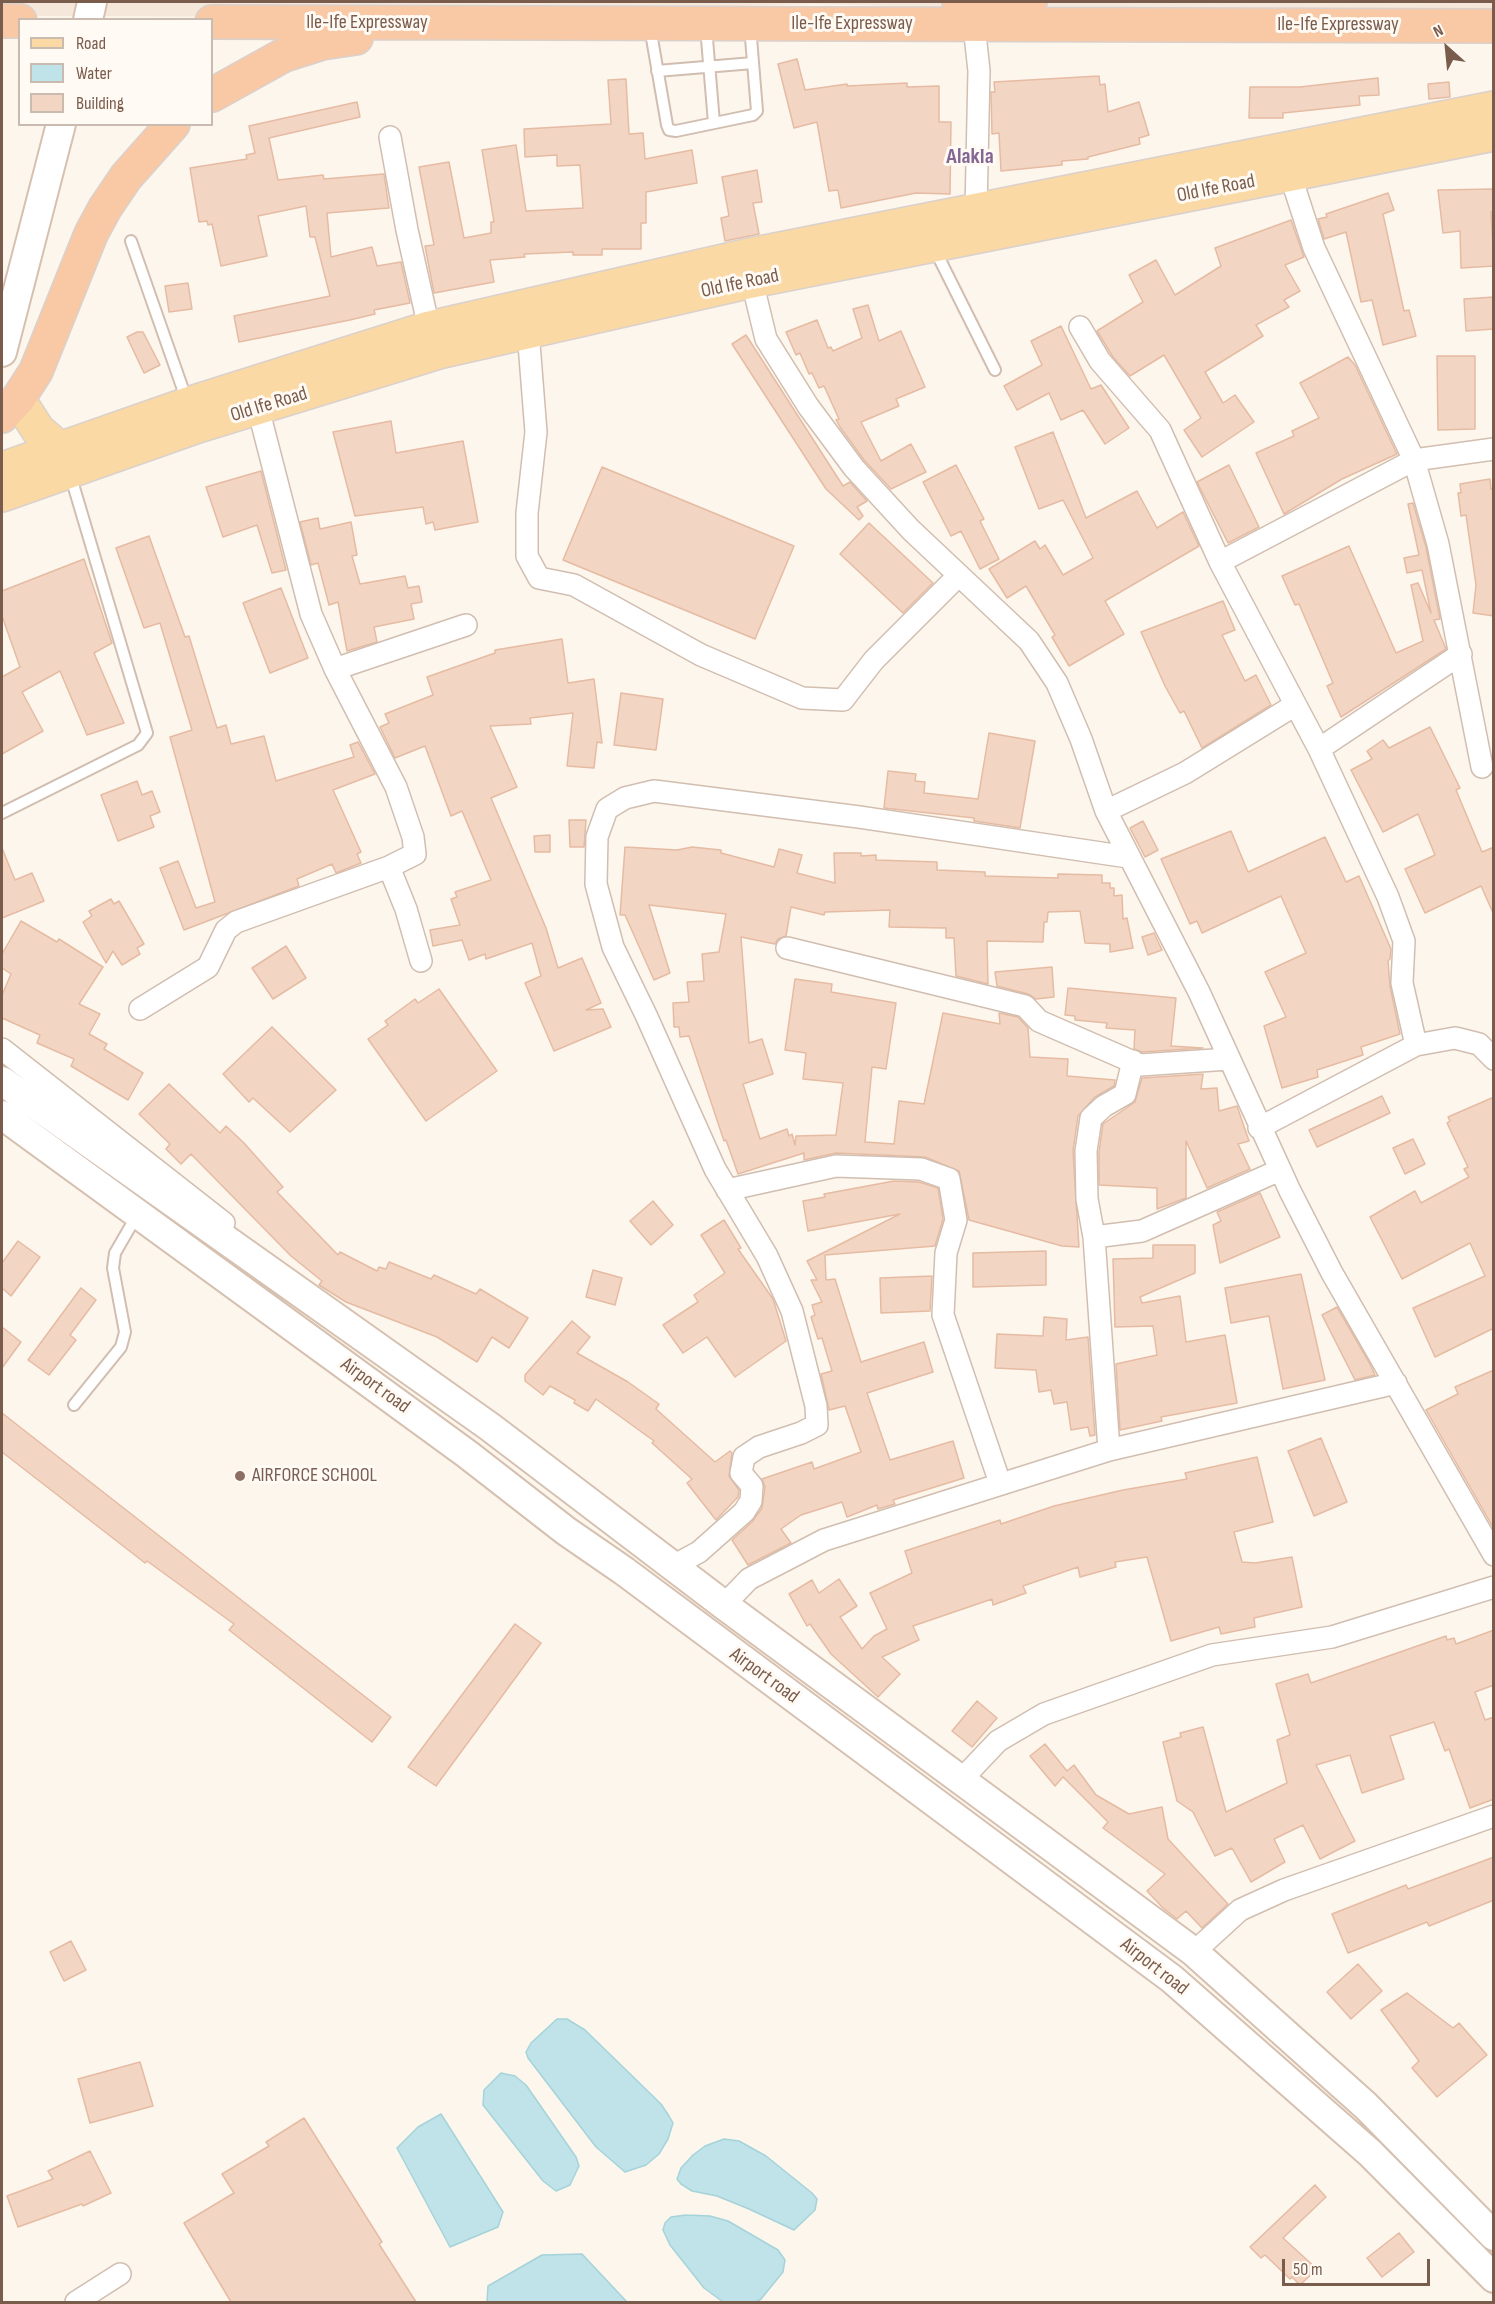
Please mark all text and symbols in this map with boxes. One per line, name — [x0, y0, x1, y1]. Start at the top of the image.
street label: Ile-Ife Expressway — [306, 11, 428, 35]
street label: Ile-Ife Expressway — [791, 12, 913, 36]
street label: Ile-Ife Expressway — [1277, 13, 1399, 37]
legend — [18, 18, 213, 126]
north arrow — [1417, 18, 1477, 78]
text: N — [1430, 21, 1447, 42]
text: Road — [76, 33, 106, 54]
text: Water — [76, 63, 112, 84]
text: Building — [76, 93, 124, 114]
district label: AlakIa — [946, 144, 994, 170]
street label: Old Ife Road — [1175, 170, 1257, 208]
street label: Old Ife Road — [699, 264, 781, 304]
street label: Old Ife Road — [228, 382, 310, 428]
street label: Airport road — [336, 1353, 414, 1419]
place label: AIRFORCE SCHOOL — [252, 1464, 377, 1488]
marker: AIRFORCE SCHOOL — [233, 1469, 247, 1483]
street label: Airport road — [725, 1643, 803, 1709]
street label: Airport road — [1115, 1933, 1193, 2001]
scale bar — [1285, 2247, 1434, 2285]
text: 50 m — [1293, 2259, 1323, 2280]

